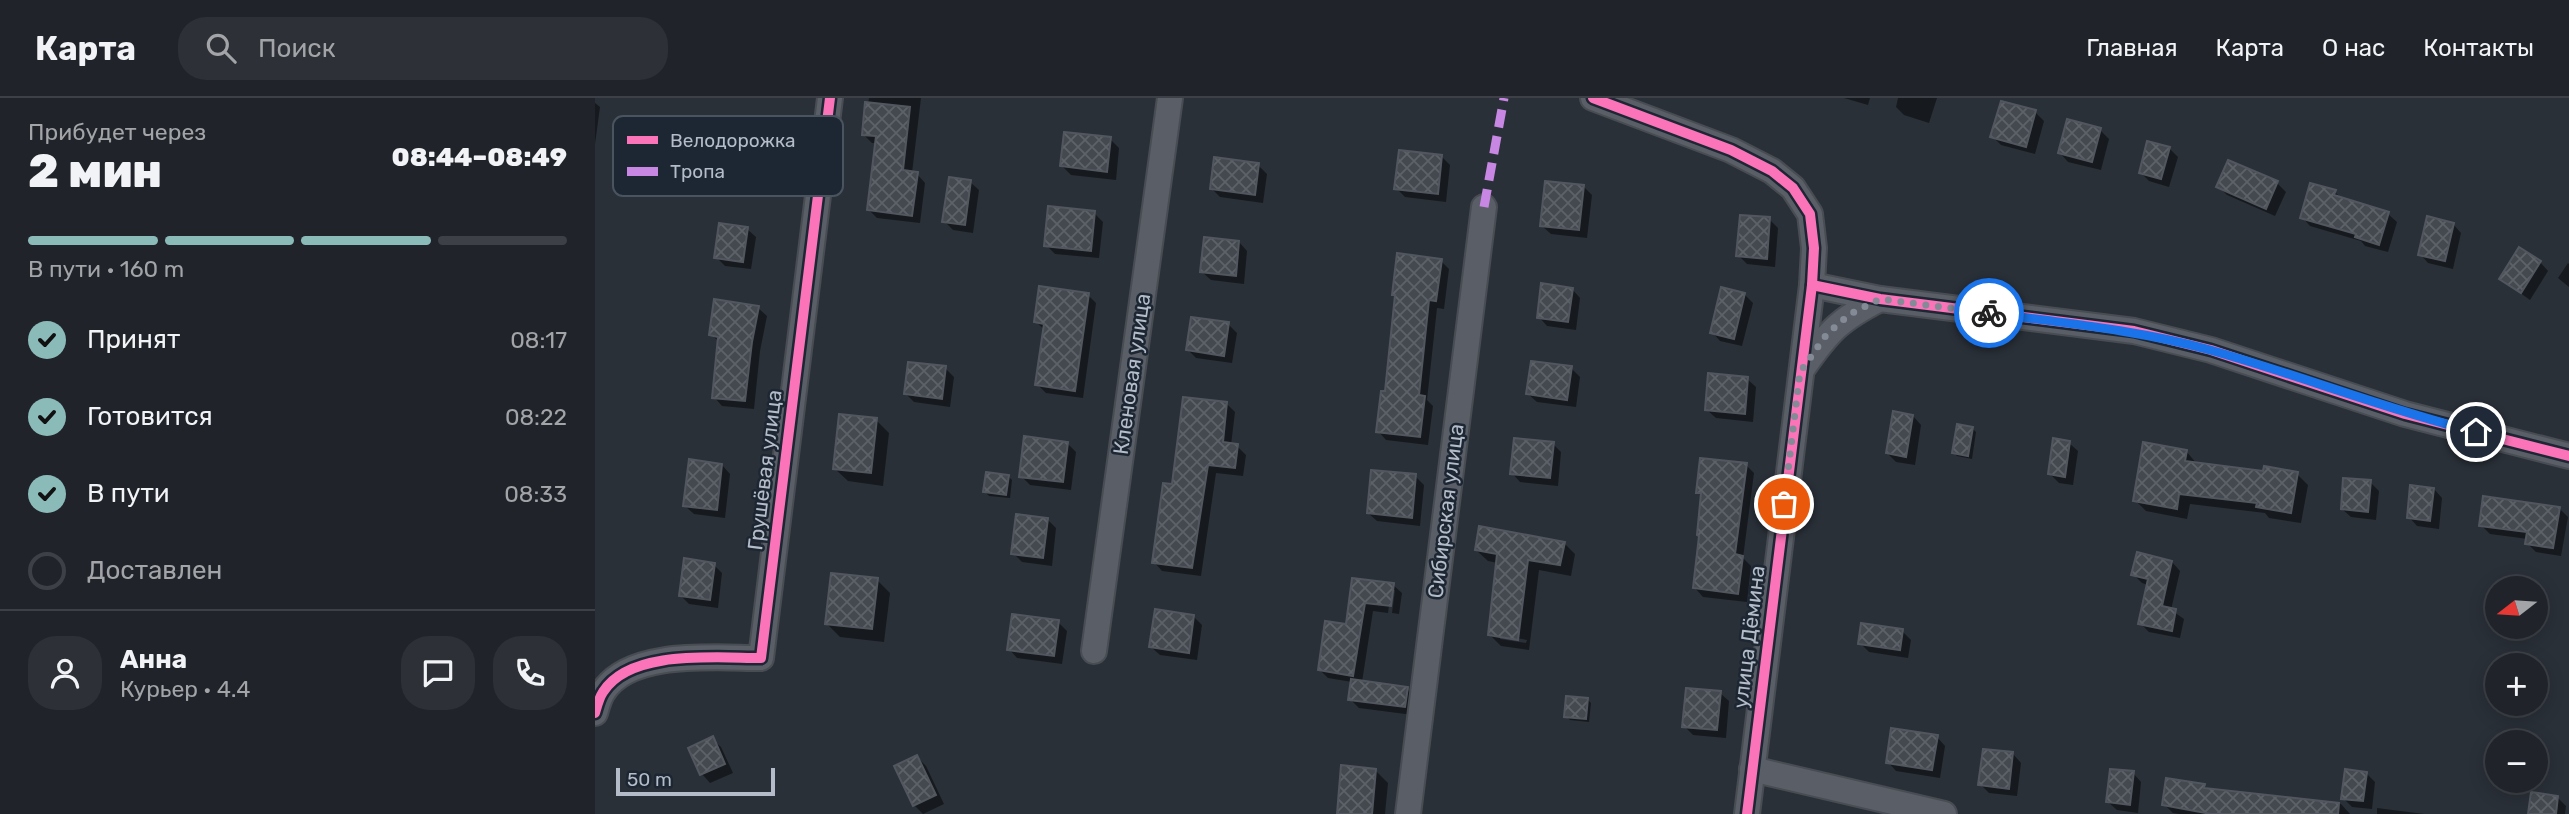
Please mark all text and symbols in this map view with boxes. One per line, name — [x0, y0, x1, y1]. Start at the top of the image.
search box — [178, 17, 668, 80]
text: Карта — [35, 29, 136, 68]
icon: search — [202, 29, 240, 67]
text: Поиск — [258, 33, 336, 64]
text: Главная — [2086, 34, 2178, 62]
text: Карта — [2216, 34, 2284, 62]
text: О нас — [2322, 34, 2385, 62]
text: Контакты — [2423, 34, 2534, 62]
legend — [613, 116, 843, 196]
text: Прибудет через — [28, 118, 206, 146]
text: Велодорожка — [670, 129, 796, 152]
text: 08:44–08:49 — [391, 142, 567, 173]
text: 2 мин — [28, 144, 162, 199]
text: Тропа — [670, 160, 725, 183]
text: В пути · 160 m — [28, 255, 184, 283]
courier — [1954, 278, 2024, 348]
street label: Кленовая улица — [1108, 292, 1155, 456]
icon: bike — [1970, 294, 2008, 332]
icon: check — [28, 321, 66, 359]
text: Принят — [87, 324, 180, 355]
text: 08:17 — [510, 326, 567, 354]
street label: Грушёвая улица — [742, 388, 787, 552]
icon: check — [28, 398, 66, 436]
text: Готовится — [87, 401, 213, 432]
pin — [2446, 402, 2506, 462]
text: 08:22 — [505, 403, 567, 431]
icon: home — [2457, 413, 2495, 451]
street label: Сибирская улица — [1422, 422, 1469, 600]
pin — [1754, 474, 1814, 534]
icon: check — [28, 475, 66, 513]
text: В пути — [87, 478, 170, 509]
text: 08:33 — [504, 480, 567, 508]
icon: bag — [1765, 485, 1803, 523]
text: Доставлен — [87, 555, 222, 586]
street label: улица Дёмина — [1727, 564, 1770, 710]
north arrow — [2485, 576, 2548, 639]
map controls — [2485, 576, 2548, 793]
button: person — [28, 636, 102, 710]
button: chat — [401, 636, 475, 710]
button: phone — [493, 636, 567, 710]
text: Анна — [120, 644, 187, 675]
button: + — [2485, 653, 2548, 716]
text: Курьер · 4.4 — [120, 675, 251, 703]
button: − — [2485, 730, 2548, 793]
scale bar — [616, 765, 775, 797]
text: 50 m — [627, 768, 672, 791]

